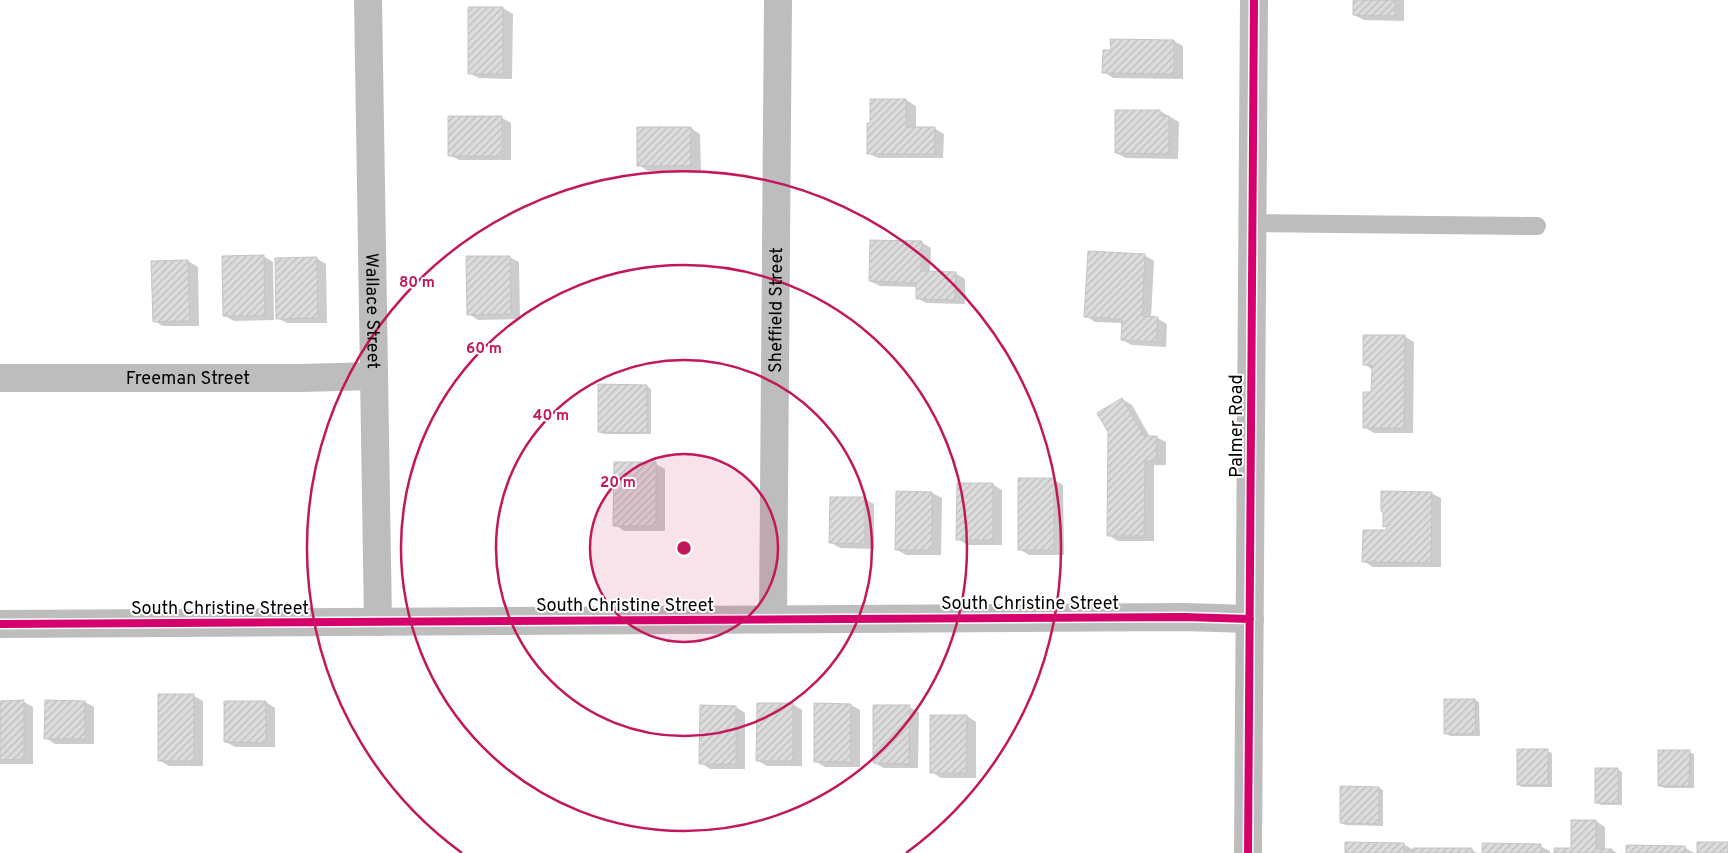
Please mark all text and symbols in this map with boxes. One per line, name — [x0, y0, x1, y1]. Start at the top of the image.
street label: Sheffield Street — [765, 247, 789, 373]
street label: Wallace Street — [359, 253, 384, 369]
text: 80 m — [399, 274, 435, 293]
text: 60 m — [466, 340, 502, 359]
street label: Freeman Street — [126, 368, 250, 391]
street label: Palmer Road — [1226, 374, 1249, 478]
text: 40 m — [533, 407, 569, 426]
text: 20 m — [600, 474, 636, 493]
centre of rings — [675, 539, 693, 557]
street label: South Christine Street — [941, 593, 1119, 616]
street label: South Christine Street — [536, 595, 714, 618]
street label: South Christine Street — [131, 598, 309, 621]

